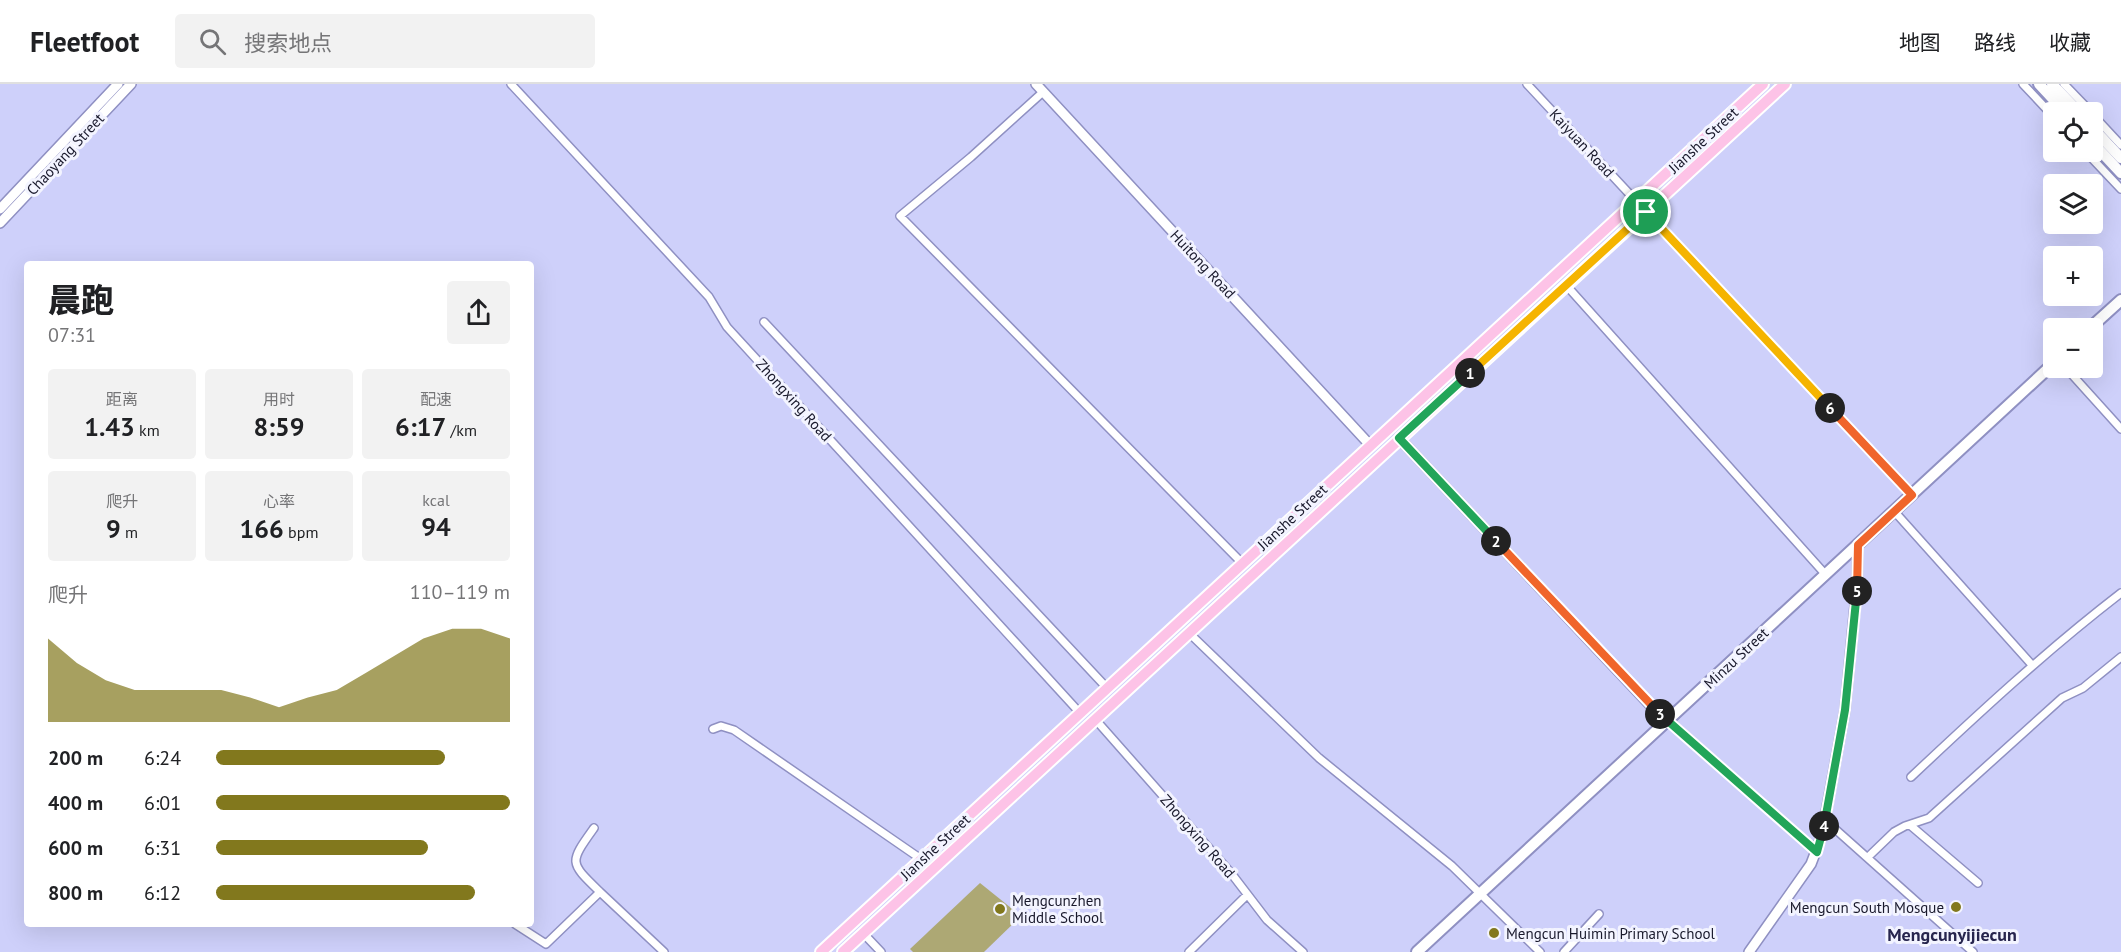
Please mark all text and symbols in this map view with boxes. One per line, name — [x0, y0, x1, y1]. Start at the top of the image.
search box — [175, 14, 595, 68]
text: Fleetfoot — [30, 23, 139, 60]
icon: search — [196, 25, 229, 58]
text: 搜索地点 — [244, 29, 332, 57]
text: 地图 — [1899, 29, 1941, 56]
text: 路线 — [1974, 29, 2016, 56]
text: 收藏 — [2049, 29, 2091, 56]
map controls — [2043, 102, 2103, 378]
button: locate — [2043, 102, 2103, 162]
street label: Jianshe Street — [1663, 103, 1742, 178]
street label: Kaiyuan Road — [1545, 105, 1619, 181]
street label: Chaoyang Street — [22, 109, 108, 199]
button: layers — [2043, 174, 2103, 234]
pin — [1620, 186, 1671, 237]
icon: arrive — [1629, 195, 1662, 228]
street label: Huitong Road — [1166, 226, 1240, 302]
button: + — [2043, 246, 2103, 306]
text: 晨跑 — [48, 278, 114, 321]
button: share — [447, 281, 510, 344]
button: − — [2043, 318, 2103, 378]
text: 07:31 — [48, 322, 96, 348]
street label: Zhongxing Road — [752, 355, 836, 445]
pin: 1 — [1455, 358, 1485, 388]
text: 1 — [1465, 363, 1475, 383]
text: 距离 — [106, 389, 138, 409]
text: 用时 — [263, 389, 295, 409]
text: 配速 — [420, 389, 452, 409]
pin: 6 — [1815, 393, 1845, 423]
text: 6 — [1825, 398, 1835, 418]
text: 1.43 — [84, 410, 135, 443]
text: 8:59 — [253, 410, 305, 443]
text: 6:17 — [395, 410, 446, 443]
text: km — [135, 420, 160, 440]
text: /km — [446, 420, 477, 440]
street label: Jianshe Street — [1252, 480, 1331, 555]
text: kcal — [422, 490, 450, 510]
text: 爬升 — [106, 491, 138, 511]
text: 心率 — [263, 491, 295, 511]
text: 94 — [421, 510, 451, 543]
text: 9 — [106, 512, 121, 545]
text: 166 — [240, 512, 284, 545]
text: m — [121, 522, 138, 542]
text: bpm — [284, 522, 318, 542]
pin: 2 — [1481, 526, 1511, 556]
text: 2 — [1491, 531, 1501, 551]
pin: 5 — [1842, 576, 1872, 606]
text: 110–119 m — [410, 579, 510, 605]
text: 5 — [1852, 581, 1862, 601]
text: 爬升 — [48, 582, 88, 608]
street label: Minzu Street — [1700, 623, 1772, 693]
pin: 3 — [1645, 699, 1675, 729]
text: 3 — [1655, 704, 1665, 724]
text: 200 m — [48, 745, 103, 771]
text: 6:24 — [144, 745, 181, 771]
text: 400 m — [48, 790, 103, 816]
text: 6:01 — [144, 790, 181, 816]
street label: Zhongxing Road — [1157, 790, 1239, 882]
street label: Jianshe Street — [895, 810, 974, 885]
pin: 4 — [1809, 811, 1839, 841]
text: 4 — [1819, 816, 1829, 836]
text: 600 m — [48, 835, 103, 861]
text: 6:31 — [144, 835, 181, 861]
text: 800 m — [48, 880, 103, 906]
text: 6:12 — [144, 880, 181, 906]
place label: Mengcunzhen Middle School — [1012, 891, 1104, 927]
place label: Mengcun South Mosque — [1790, 898, 1944, 917]
marker: Mengcun South Mosque — [1949, 900, 1963, 914]
marker: Mengcunzhen Middle School — [993, 902, 1007, 916]
district label: Mengcunyijiecun — [1887, 923, 2017, 946]
place label: Mengcun Huimin Primary School — [1506, 924, 1716, 943]
marker: Mengcun Huimin Primary School — [1487, 926, 1501, 940]

